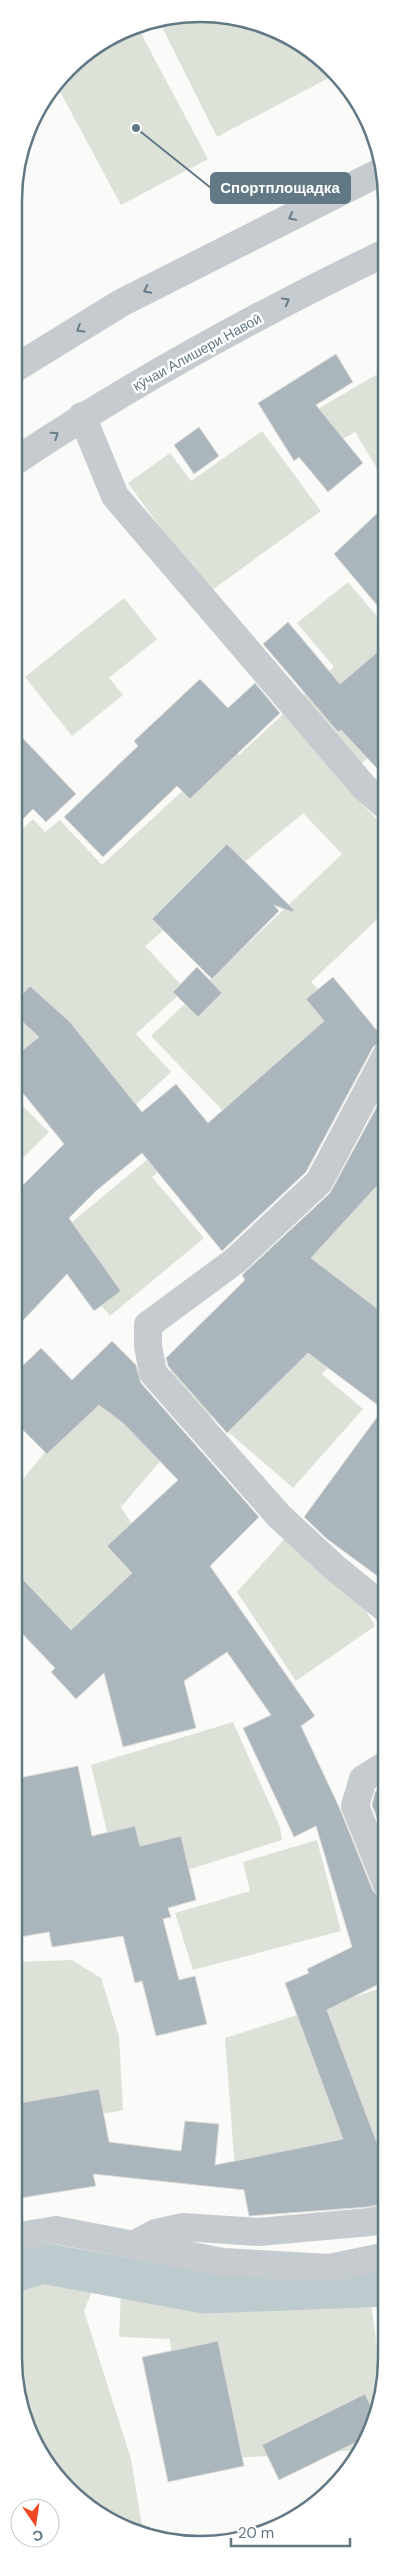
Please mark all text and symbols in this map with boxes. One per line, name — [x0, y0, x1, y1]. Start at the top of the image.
callout: Спортплощадка — [211, 173, 350, 203]
text: Спортплощадка — [220, 178, 340, 198]
one-way arrow — [288, 211, 297, 221]
one-way arrow — [143, 284, 152, 294]
one-way arrow — [281, 298, 290, 308]
street label: кӯчаи Алишери Навоӣ — [130, 309, 264, 395]
one-way arrow — [76, 323, 85, 332]
one-way arrow — [49, 432, 58, 441]
north arrow — [10, 2498, 60, 2548]
scale bar — [231, 2516, 350, 2548]
text: 20 m — [238, 2523, 274, 2543]
text: С — [31, 2526, 45, 2546]

